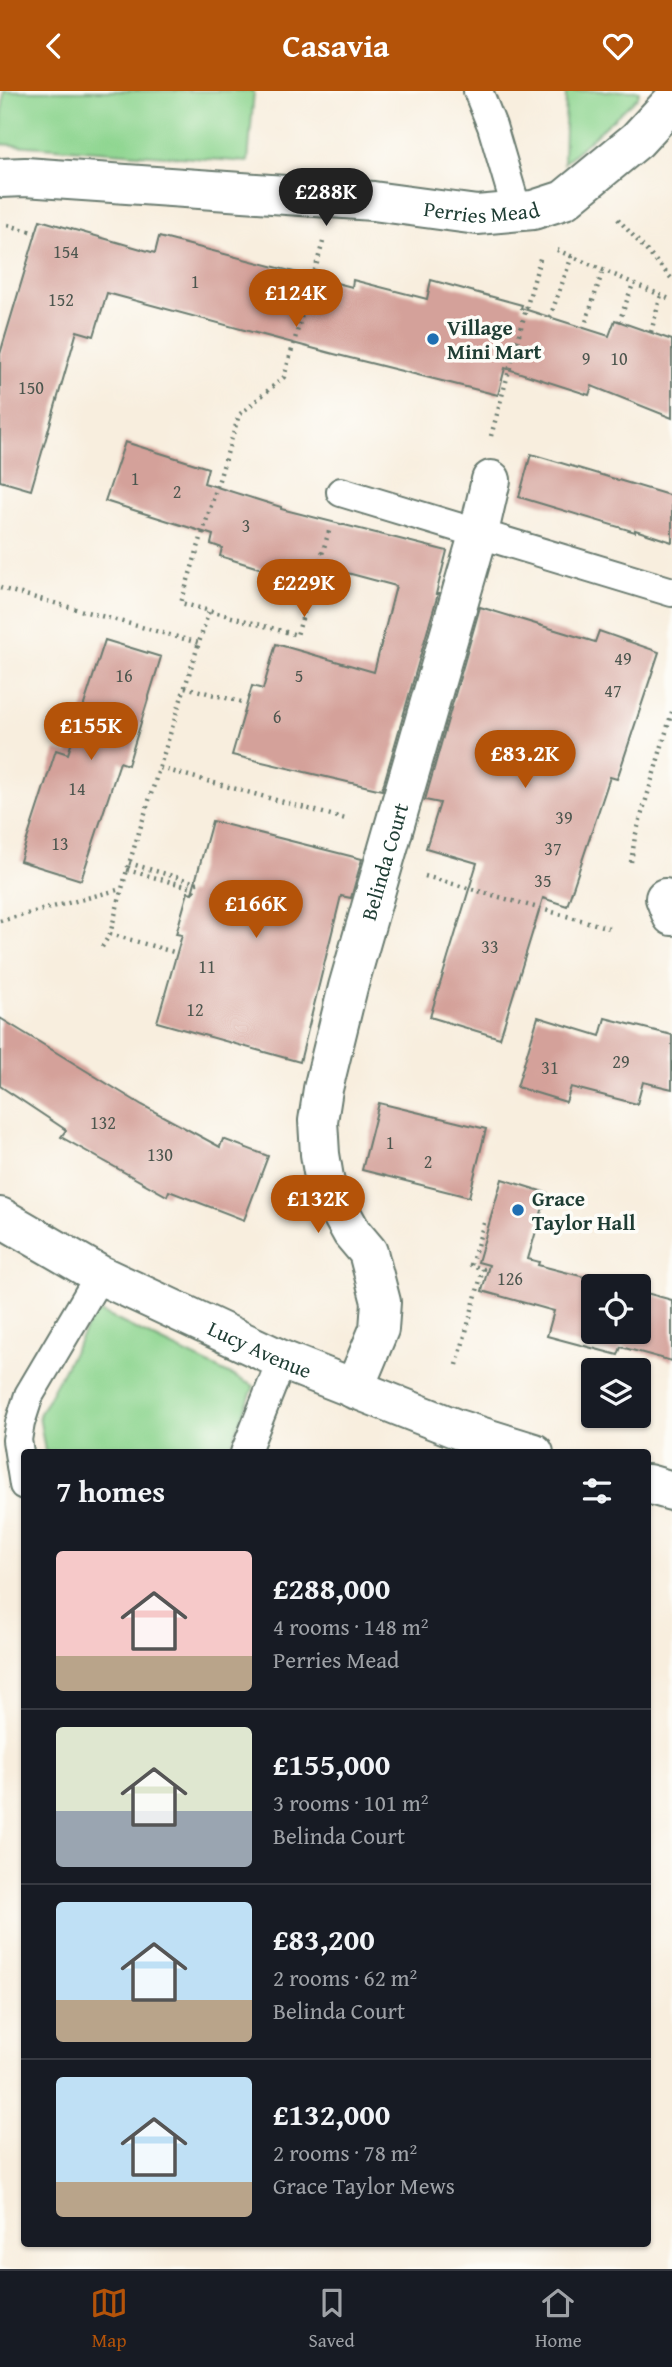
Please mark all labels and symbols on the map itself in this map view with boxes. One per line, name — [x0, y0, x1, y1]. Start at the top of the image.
pin: £288K — [277, 169, 375, 228]
street label: Perries Mead — [422, 193, 544, 230]
house number: 154 — [53, 238, 79, 265]
house number: 1 — [191, 268, 199, 295]
pin: £124K — [247, 269, 345, 329]
house number: 152 — [48, 286, 74, 313]
place label: Village Mini Mart — [447, 312, 542, 367]
marker: Village Mini Mart — [425, 331, 441, 347]
house number: 9 — [582, 345, 590, 372]
house number: 10 — [610, 345, 628, 372]
house number: 150 — [18, 374, 44, 401]
house number: 1 — [131, 465, 139, 492]
house number: 2 — [173, 478, 181, 505]
house number: 3 — [242, 512, 250, 539]
pin: £229K — [255, 559, 353, 619]
house number: 49 — [614, 645, 632, 672]
house number: 16 — [115, 662, 133, 689]
house number: 5 — [295, 662, 303, 689]
house number: 47 — [604, 677, 622, 704]
pin: £155K — [42, 703, 140, 762]
house number: 6 — [273, 703, 281, 730]
pin: £83.2K — [468, 731, 582, 790]
house number: 14 — [68, 775, 86, 802]
street label: Belinda Court — [353, 799, 416, 924]
house number: 39 — [555, 804, 573, 831]
house number: 13 — [51, 830, 69, 857]
house number: 37 — [544, 835, 562, 862]
house number: 35 — [534, 867, 552, 894]
pin: £166K — [207, 881, 305, 940]
house number: 33 — [481, 933, 499, 960]
house number: 11 — [198, 953, 216, 980]
house number: 12 — [186, 996, 204, 1023]
house number: 29 — [612, 1048, 630, 1075]
house number: 31 — [541, 1054, 559, 1081]
house number: 132 — [90, 1109, 116, 1136]
house number: 1 — [386, 1129, 394, 1156]
house number: 130 — [147, 1141, 173, 1168]
house number: 2 — [424, 1148, 432, 1175]
pin: £132K — [269, 1175, 367, 1235]
place label: Grace Taylor Hall — [532, 1183, 636, 1238]
marker: Grace Taylor Hall — [510, 1202, 526, 1218]
house number: 126 — [497, 1265, 523, 1292]
street label: Lucy Avenue — [203, 1312, 316, 1386]

